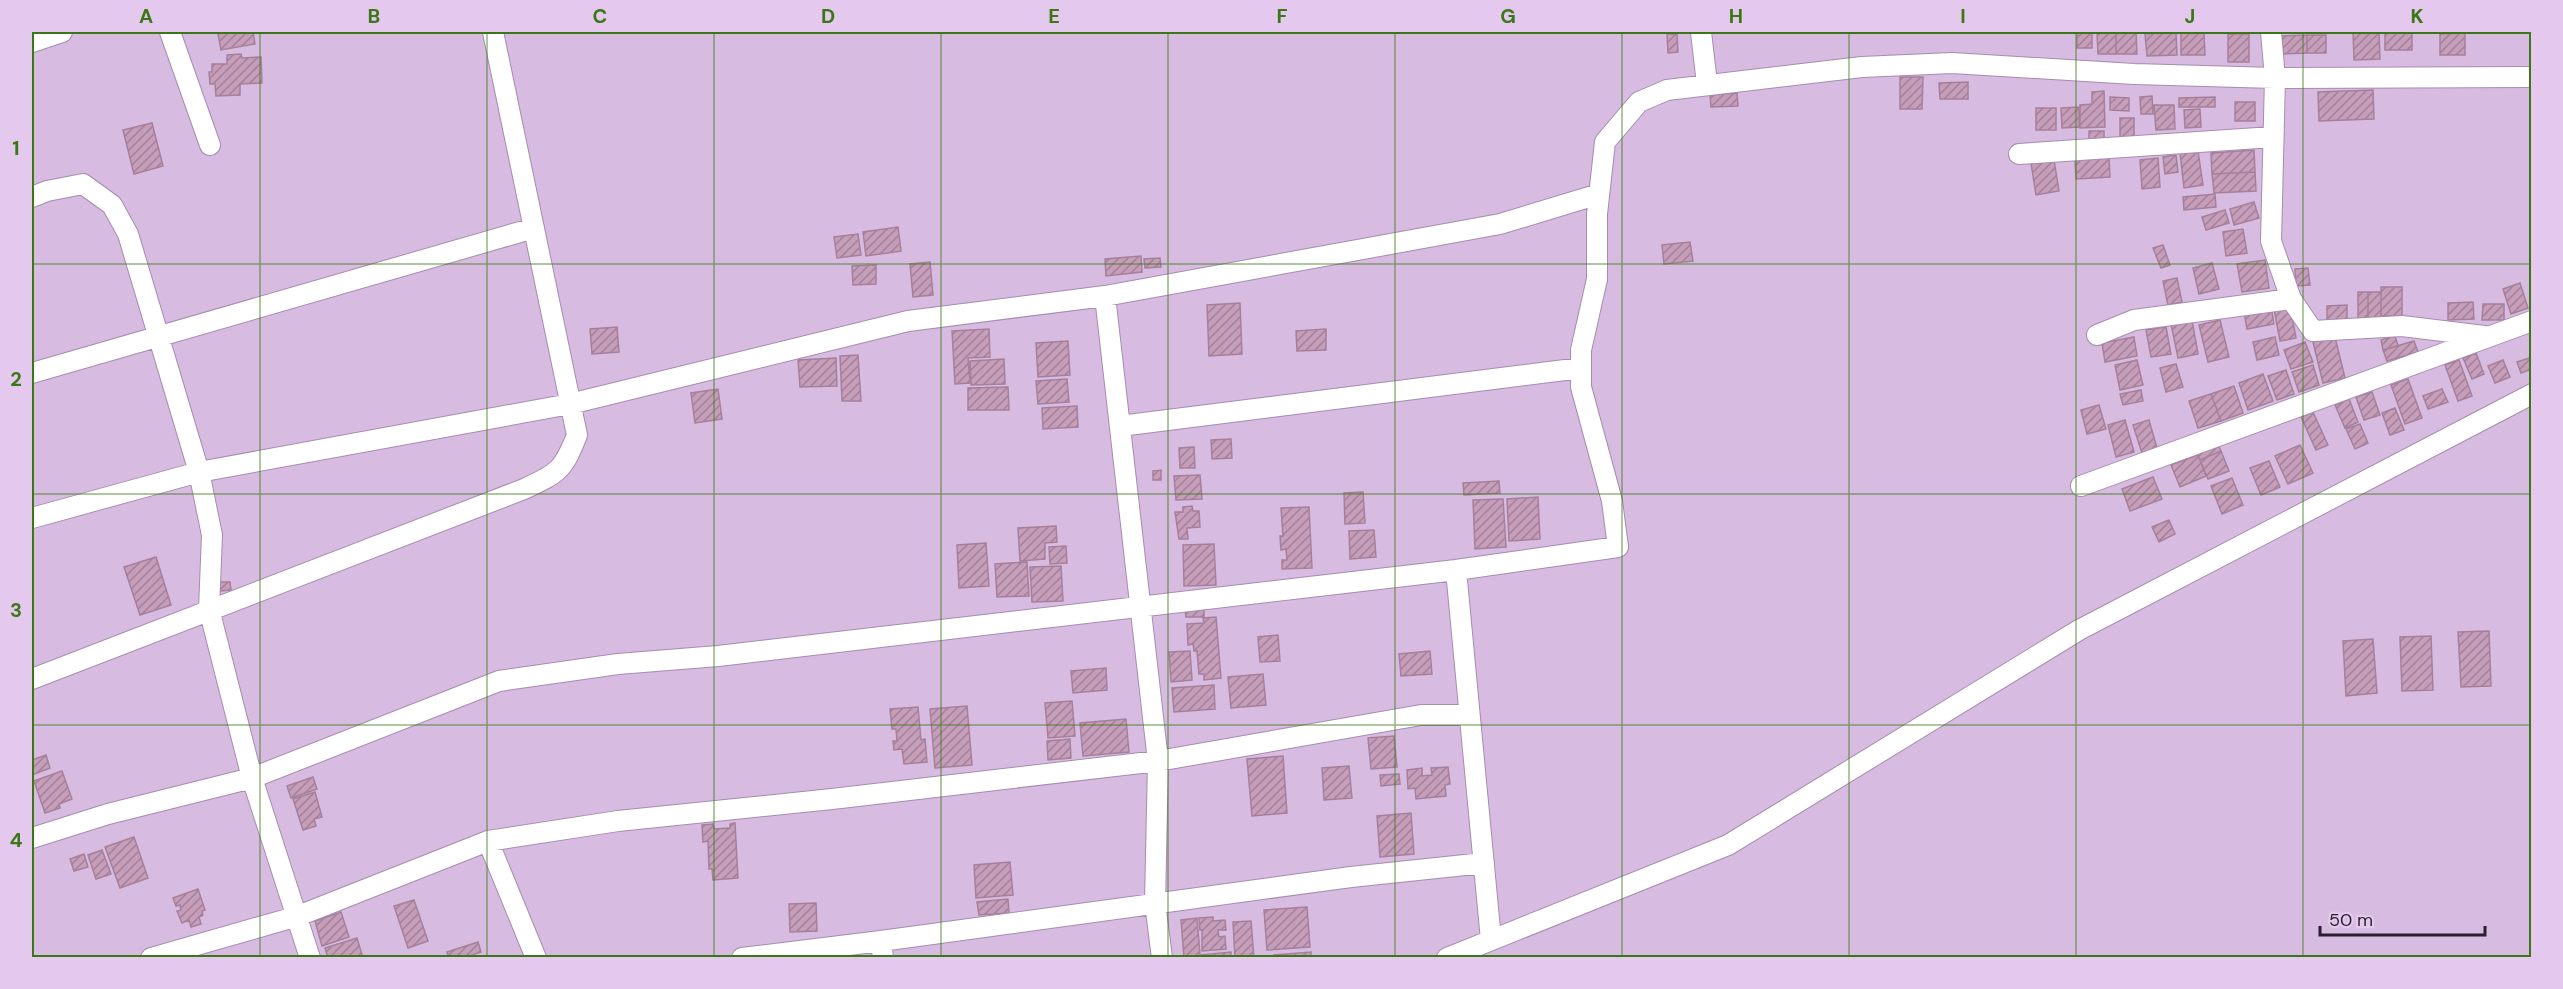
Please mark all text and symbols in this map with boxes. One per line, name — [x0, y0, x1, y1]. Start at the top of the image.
text: A — [139, 3, 153, 29]
text: B — [368, 3, 380, 29]
text: C — [593, 3, 607, 29]
text: D — [821, 3, 835, 29]
text: E — [1048, 3, 1060, 29]
text: F — [1276, 3, 1288, 29]
text: G — [1500, 3, 1516, 29]
text: H — [1729, 3, 1743, 29]
text: I — [1960, 3, 1966, 29]
text: J — [2185, 3, 2195, 29]
text: K — [2410, 3, 2424, 29]
text: 1 — [12, 135, 20, 161]
text: 2 — [10, 366, 22, 392]
text: 3 — [10, 597, 22, 623]
text: 4 — [10, 827, 23, 853]
scale bar — [2320, 899, 2485, 937]
text: 50 m — [2329, 908, 2373, 932]

